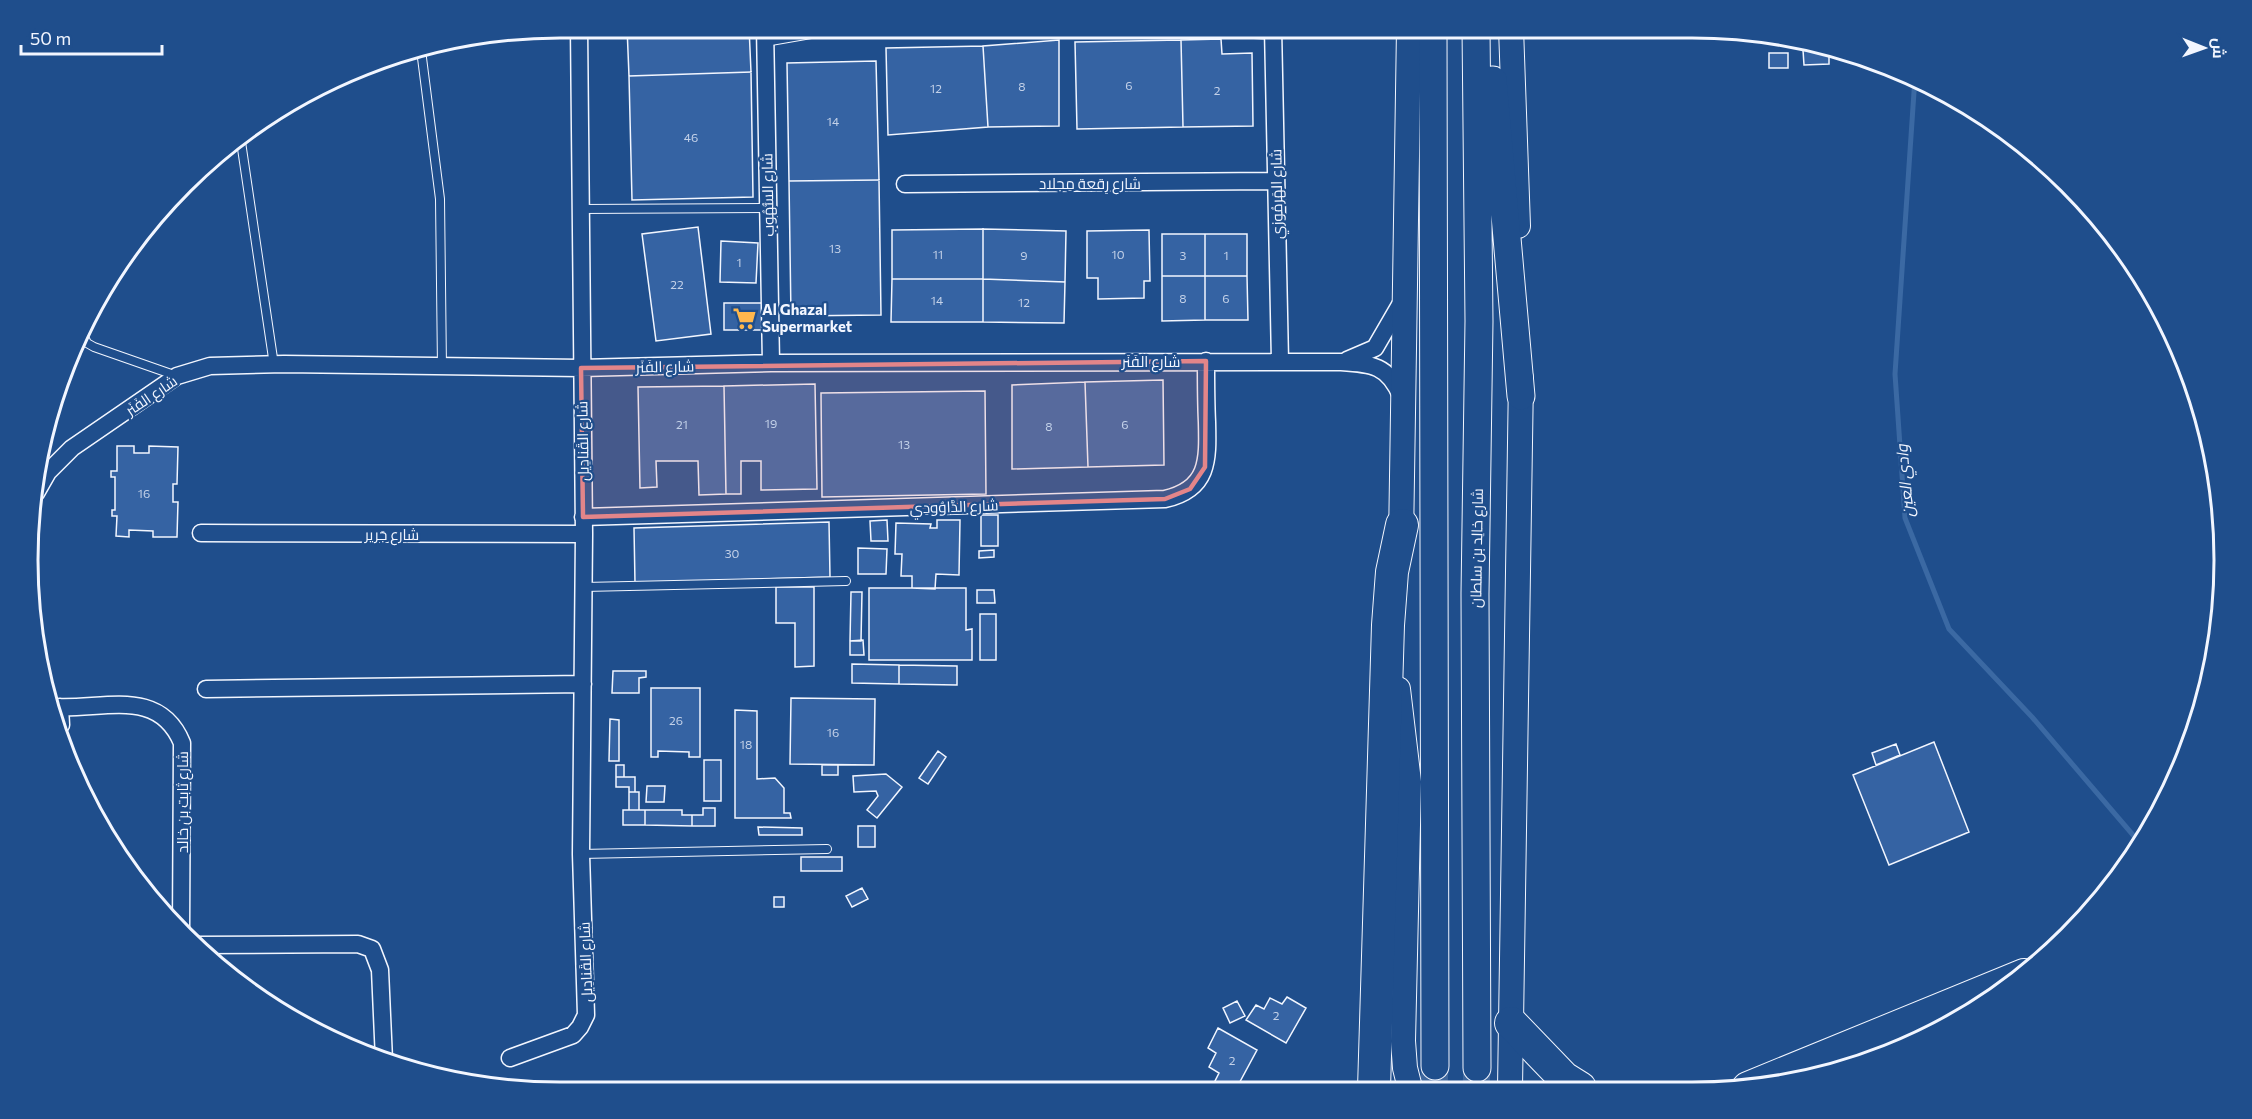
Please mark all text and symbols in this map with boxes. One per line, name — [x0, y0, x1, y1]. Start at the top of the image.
scale bar — [21, 18, 162, 56]
north arrow — [2174, 18, 2234, 78]
text: 50 m — [30, 27, 71, 49]
text: ش — [2209, 38, 2229, 59]
house number: 6 — [1125, 78, 1133, 92]
house number: 8 — [1018, 79, 1026, 93]
house number: 12 — [930, 81, 942, 95]
house number: 2 — [1214, 83, 1221, 97]
house number: 14 — [827, 114, 839, 128]
house number: 46 — [684, 130, 698, 144]
street label: شارع الهَرمُوزي — [1266, 149, 1290, 239]
street label: شارع السُّهُوب — [757, 153, 780, 237]
street label: شارع رِقعة مِجلاد — [1039, 174, 1141, 195]
house number: 13 — [829, 241, 841, 255]
house number: 11 — [933, 247, 943, 261]
house number: 10 — [1112, 247, 1125, 261]
house number: 9 — [1020, 248, 1028, 262]
house number: 3 — [1180, 248, 1187, 262]
house number: 1 — [1223, 248, 1229, 262]
house number: 1 — [736, 255, 742, 269]
house number: 22 — [670, 277, 684, 291]
house number: 8 — [1179, 291, 1187, 305]
house number: 6 — [1222, 291, 1230, 305]
house number: 14 — [931, 293, 943, 307]
house number: 12 — [1018, 295, 1030, 309]
place label: Al Ghazal Supermarket — [762, 300, 852, 335]
supermarket icon: Al Ghazal Supermarket — [731, 305, 757, 331]
street label: شارع الفَنَر — [1121, 352, 1180, 373]
street label: شارع الفَنَر — [635, 356, 695, 379]
street label: شارع الفَنَر — [121, 371, 182, 422]
street label: شارع القَنادِيل — [572, 401, 595, 481]
house number: 19 — [765, 416, 777, 430]
house number: 21 — [676, 417, 688, 431]
house number: 6 — [1121, 417, 1129, 431]
house number: 8 — [1045, 419, 1053, 433]
house number: 13 — [898, 437, 910, 451]
water label: وادي العين — [1891, 442, 1921, 518]
house number: 16 — [138, 486, 150, 500]
street label: شارع خالِد بن سلطان — [1466, 488, 1489, 608]
street label: شارع الدَّاوُودِي — [909, 495, 999, 521]
street label: شارع جَرير — [364, 525, 419, 546]
house number: 30 — [725, 546, 740, 560]
house number: 26 — [669, 713, 683, 727]
house number: 16 — [827, 725, 839, 739]
house number: 18 — [740, 737, 752, 751]
street label: شارع ثابت بن خالد — [173, 751, 194, 853]
street label: شارع القَنادِيل — [575, 921, 598, 1002]
house number: 2 — [1273, 1008, 1280, 1022]
house number: 2 — [1229, 1053, 1236, 1067]

